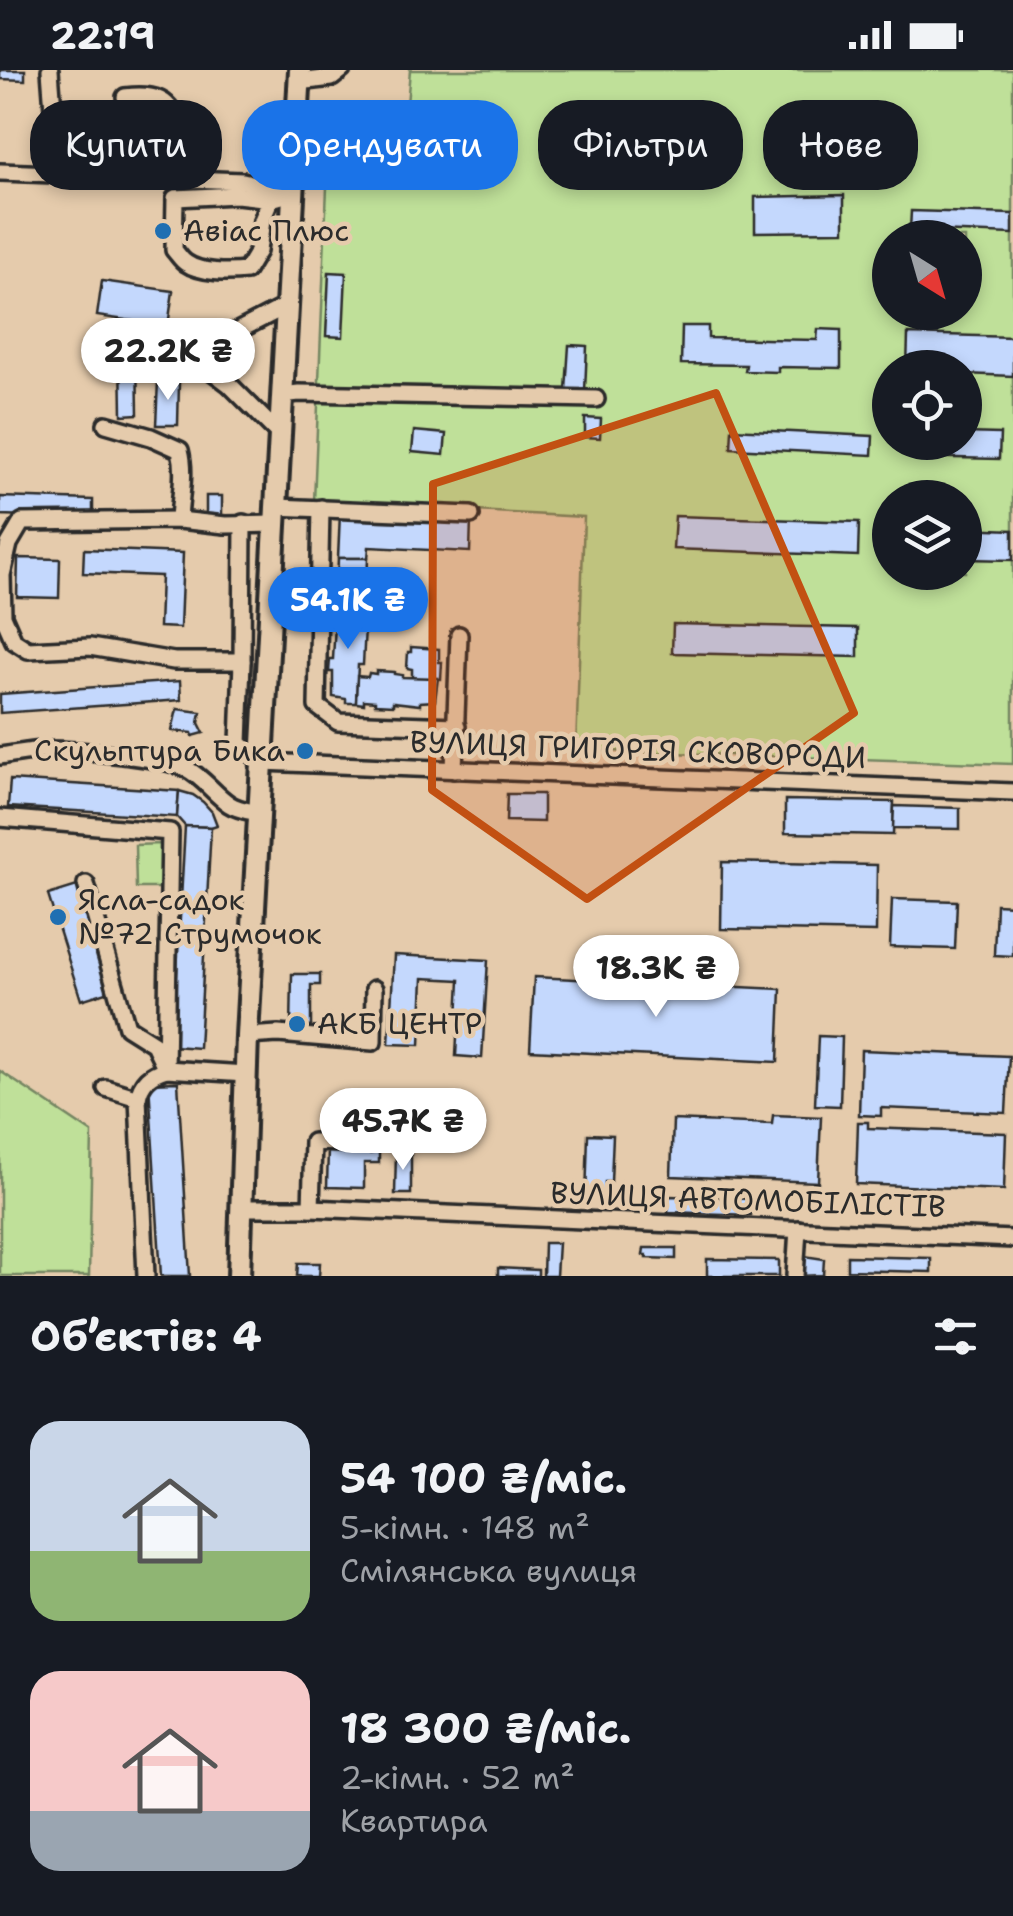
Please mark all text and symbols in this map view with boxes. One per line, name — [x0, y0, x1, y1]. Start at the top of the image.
text: 22:19 — [50, 10, 155, 61]
chip: Купити — [30, 100, 222, 190]
chip: Орендувати — [242, 100, 518, 190]
chip: Фільтри — [538, 100, 743, 190]
chip: Нове — [763, 100, 918, 190]
place label: Авіас Плюс — [183, 210, 349, 251]
marker: Авіас Плюс — [152, 220, 174, 242]
north arrow — [872, 220, 982, 330]
map controls — [872, 220, 982, 590]
pin: 22.2K ₴ — [76, 318, 260, 403]
text: 22.2K ₴ — [103, 329, 233, 372]
button: locate — [872, 350, 982, 460]
button: layers — [872, 480, 982, 590]
pin: 54.1K ₴ — [256, 567, 440, 652]
text: 54.1K ₴ — [290, 578, 406, 621]
street label: ВУЛИЦЯ ГРИГОРІЯ СКОВОРОДИ — [409, 721, 867, 778]
place label: Cкульптура Бика — [34, 730, 285, 771]
marker: Cкульптура Бика — [294, 740, 316, 762]
place label: Ясла-садок №72 Струмочок — [78, 879, 322, 954]
marker: Ясла-садок №72 Струмочок — [47, 906, 69, 928]
pin: 18.3K ₴ — [564, 935, 748, 1020]
text: 18.3K ₴ — [595, 946, 717, 989]
place label: АКБ ЦЕНТР — [317, 1003, 482, 1044]
marker: АКБ ЦЕНТР — [286, 1013, 308, 1035]
pin: 45.7K ₴ — [311, 1088, 495, 1173]
text: 45.7K ₴ — [342, 1099, 464, 1142]
street label: ВУЛИЦЯ АВТОМОБІЛІСТІВ — [550, 1172, 946, 1227]
text: Об’єктів: 4 — [30, 1308, 262, 1364]
icon: filters — [928, 1309, 983, 1364]
text: 54 100 ₴/міс. — [340, 1450, 627, 1506]
icon: home — [110, 1461, 230, 1581]
text: 5-кімн. · 148 m² — [340, 1506, 590, 1549]
text: Смілянська вулиця — [340, 1549, 637, 1592]
text: 18 300 ₴/міс. — [340, 1700, 632, 1756]
icon: home — [110, 1711, 230, 1831]
text: 2-кімн. · 52 m² — [340, 1756, 575, 1799]
text: Квартира — [340, 1799, 488, 1842]

